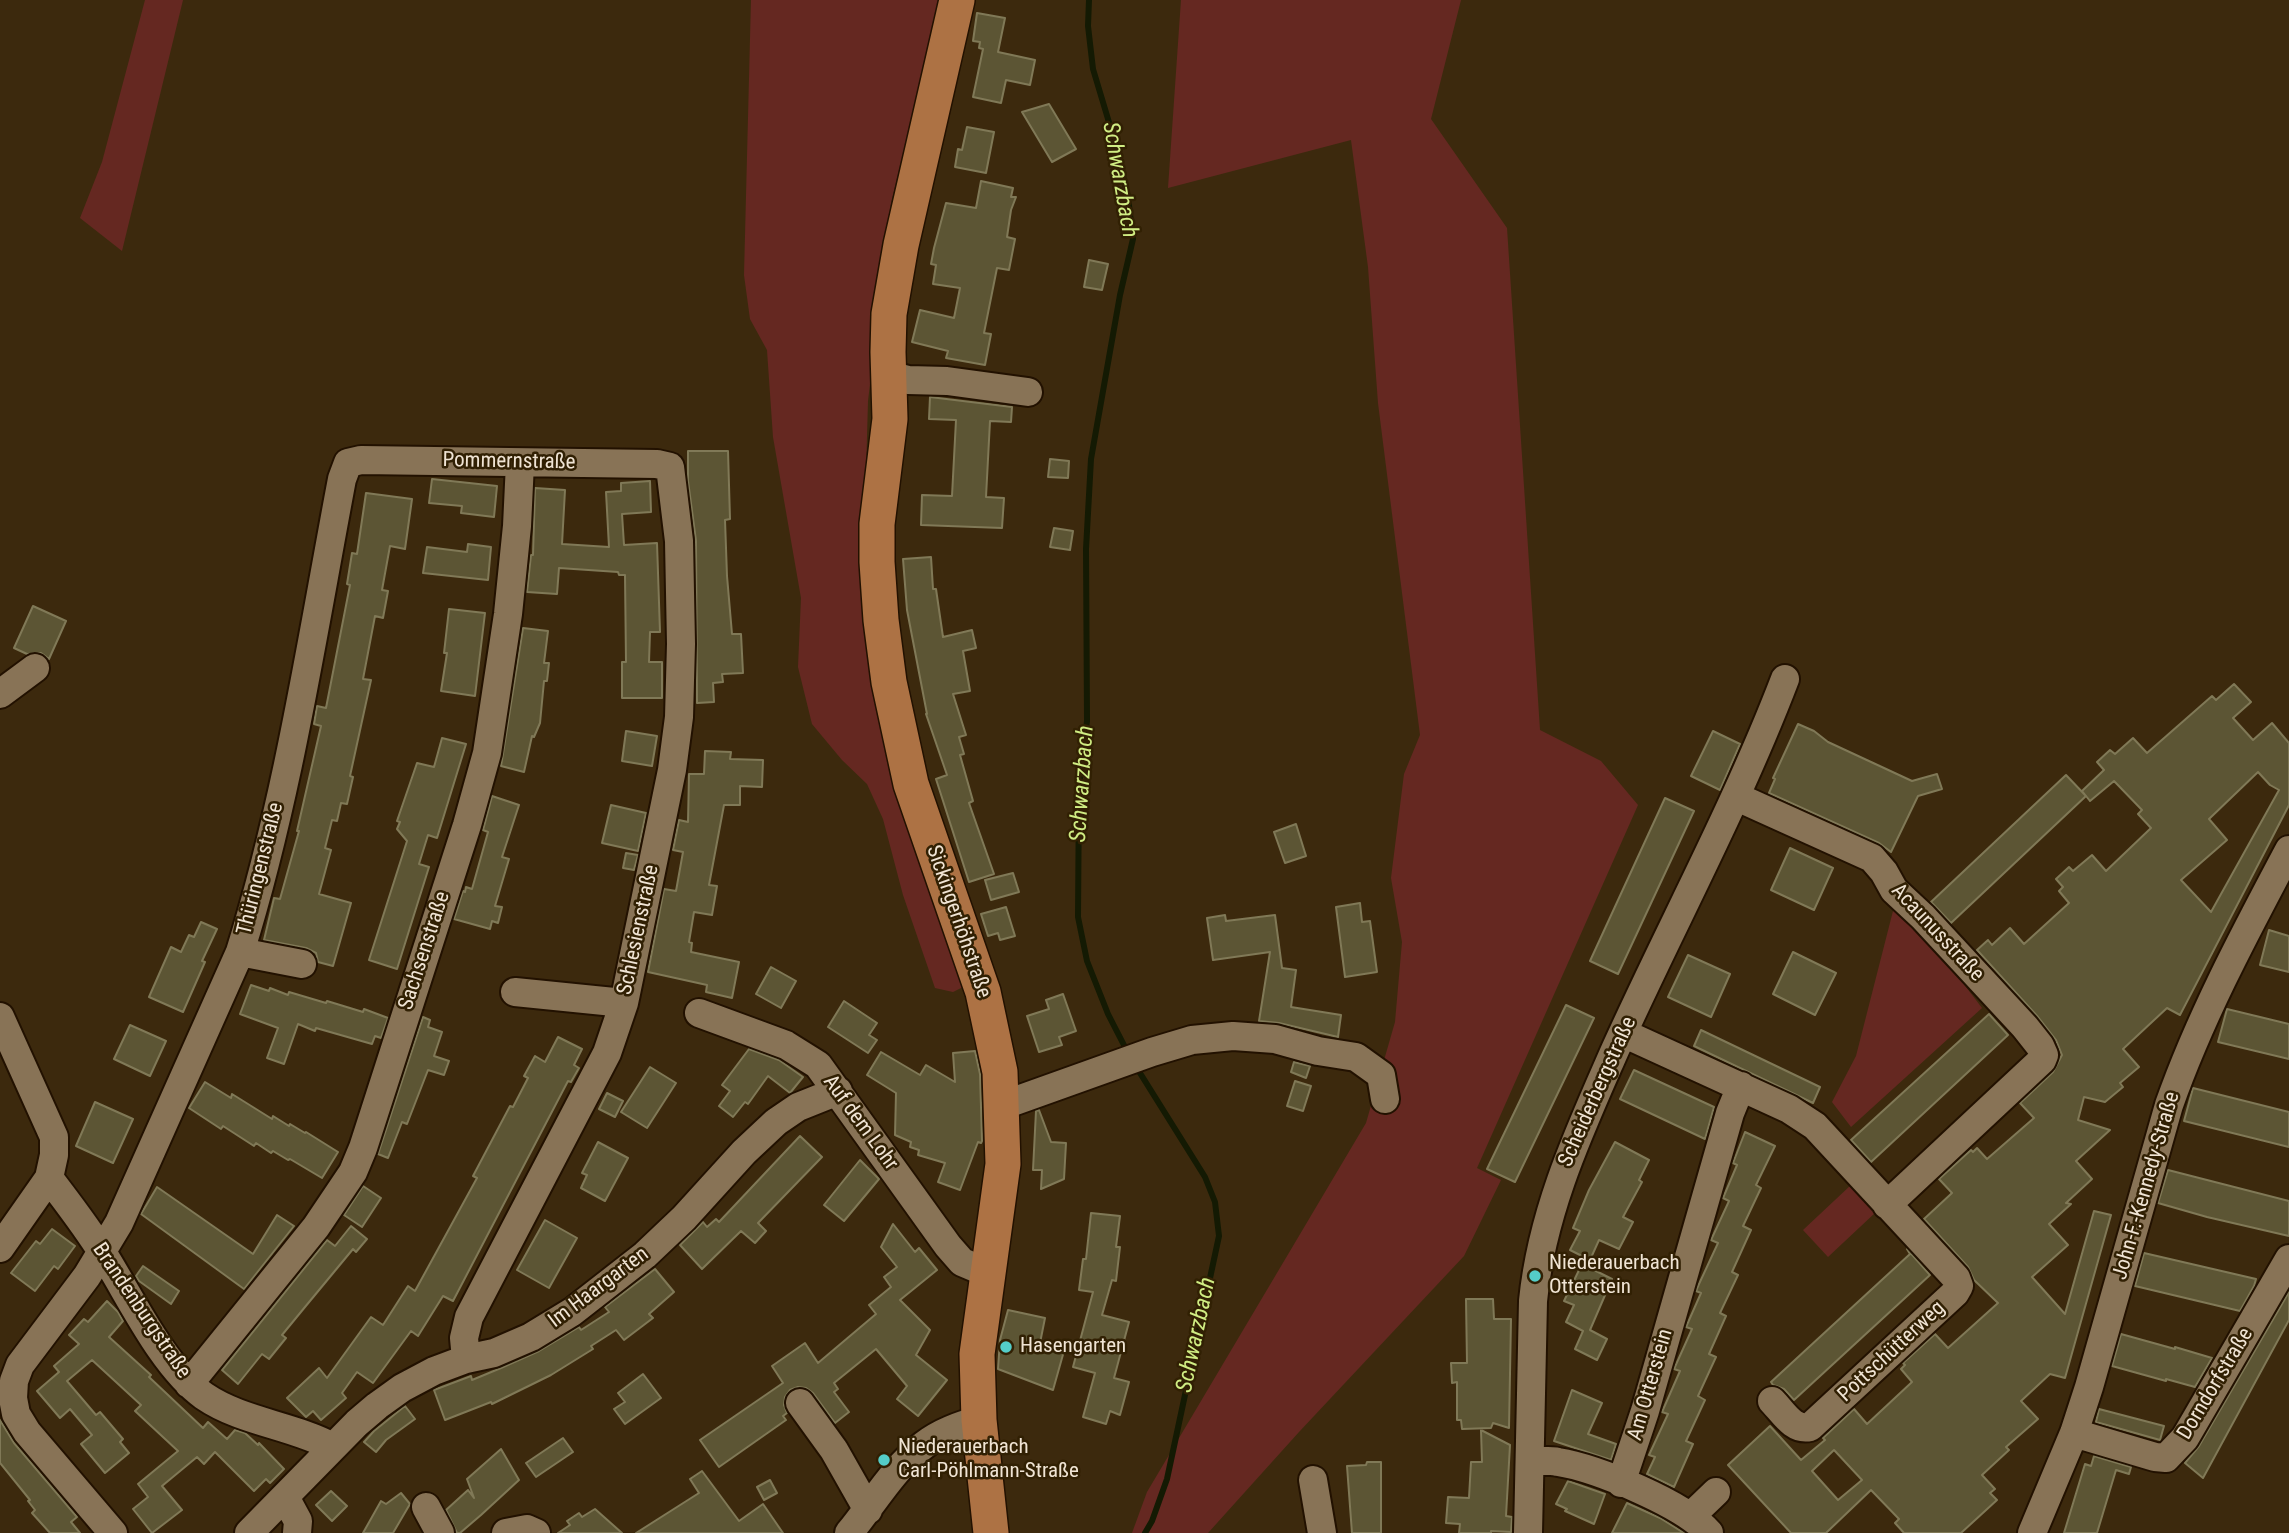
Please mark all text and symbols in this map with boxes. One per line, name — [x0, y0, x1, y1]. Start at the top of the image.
water label: Schwarzbach — [1095, 120, 1143, 240]
street label: Pommernstraße — [442, 448, 576, 476]
water label: Schwarzbach — [1065, 725, 1101, 843]
street label: Thüringenstraße — [232, 800, 290, 938]
street label: Sickingerhöhstraße — [920, 842, 996, 1002]
street label: Schlesienstraße — [613, 863, 665, 997]
street label: Acaunusstraße — [1885, 879, 1989, 987]
street label: Sachsenstraße — [394, 889, 456, 1013]
street label: Scheiderbergstraße — [1554, 1013, 1642, 1171]
street label: Auf dem Lohr — [817, 1070, 903, 1176]
street label: John-F.-Kennedy-Straße — [2108, 1089, 2186, 1283]
street label: Brandenburgstraße — [86, 1239, 196, 1383]
street label: Im Haargarten — [544, 1242, 654, 1334]
place label: Niederauerbach Otterstein — [1549, 1251, 1680, 1301]
marker: Niederauerbach Otterstein — [1527, 1268, 1543, 1284]
water label: Schwarzbach — [1171, 1275, 1223, 1395]
street label: Pottschütterweg — [1833, 1296, 1951, 1408]
street label: Dorndorfstraße — [2173, 1324, 2259, 1444]
street label: Am Otterstein — [1623, 1326, 1679, 1444]
place label: Hasengarten — [1020, 1334, 1126, 1360]
marker: Hasengarten — [998, 1339, 1014, 1355]
place label: Niederauerbach Carl-Pöhlmann-Straße — [898, 1435, 1079, 1485]
marker: Niederauerbach Carl-Pöhlmann-Straße — [876, 1452, 892, 1468]

